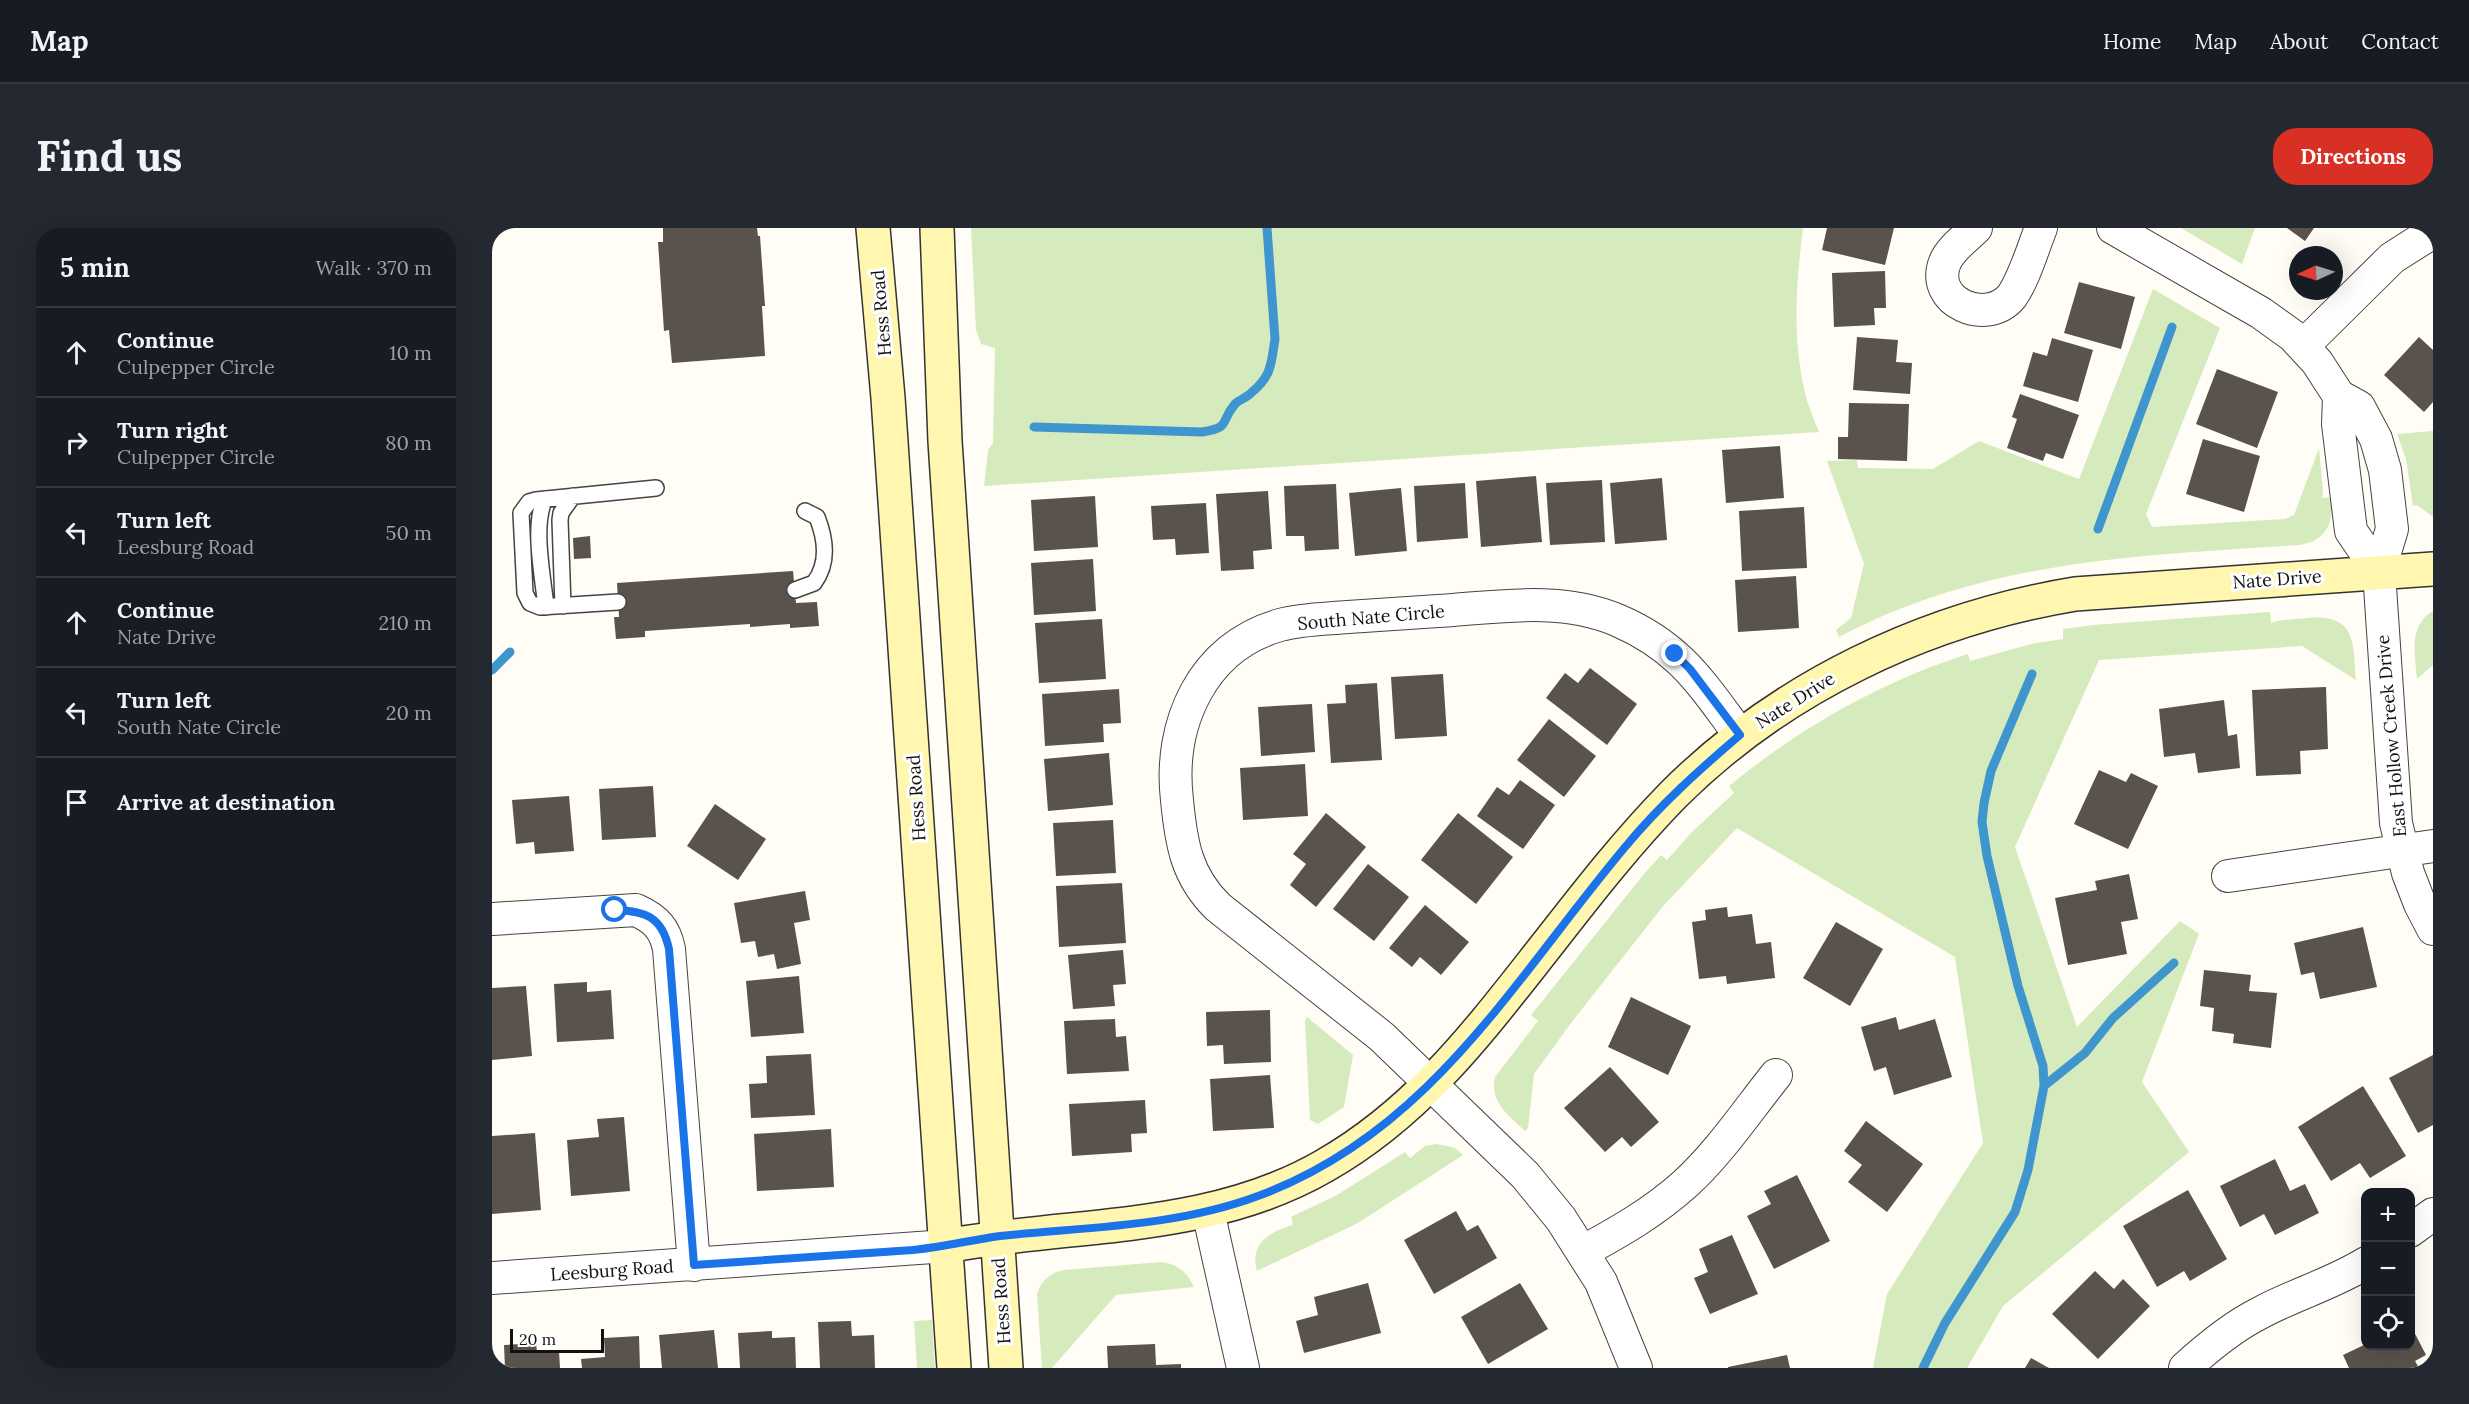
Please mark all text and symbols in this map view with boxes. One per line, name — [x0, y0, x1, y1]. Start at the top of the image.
text: Map — [30, 23, 89, 59]
text: Home — [2103, 28, 2161, 55]
text: Map — [2194, 28, 2237, 55]
text: About — [2270, 28, 2328, 55]
text: Contact — [2361, 28, 2439, 55]
button: Directions — [2273, 128, 2433, 185]
text: Find us — [36, 129, 182, 183]
north arrow — [2289, 246, 2343, 300]
text: 5 min — [60, 251, 130, 284]
text: Walk · 370 m — [315, 255, 432, 280]
street label: Hess Road — [866, 269, 896, 357]
text: Continue — [117, 326, 214, 354]
icon: ahead — [60, 336, 93, 369]
text: 10 m — [389, 340, 432, 365]
text: Culpepper Circle — [117, 354, 275, 379]
text: Turn right — [117, 416, 228, 444]
icon: right — [60, 426, 93, 459]
text: 80 m — [385, 430, 432, 455]
text: Culpepper Circle — [117, 444, 275, 469]
text: Turn left — [117, 506, 211, 534]
icon: left — [60, 516, 93, 549]
text: 50 m — [386, 520, 432, 545]
text: Leesburg Road — [117, 534, 254, 559]
street label: Nate Drive — [2232, 564, 2323, 594]
text: Continue — [117, 596, 214, 624]
street label: South Nate Circle — [1296, 599, 1446, 635]
icon: ahead — [60, 606, 93, 639]
text: 210 m — [378, 610, 432, 635]
text: Nate Drive — [117, 624, 216, 649]
street label: East Hollow Creek Drive — [2371, 634, 2411, 838]
route end — [1661, 640, 1687, 666]
street label: Nate Drive — [1751, 666, 1839, 733]
text: Turn left — [117, 686, 211, 714]
icon: left — [60, 696, 93, 729]
text: 20 m — [386, 700, 432, 725]
text: South Nate Circle — [117, 714, 281, 739]
street label: Hess Road — [901, 754, 930, 842]
icon: arrive — [60, 786, 93, 819]
text: Arrive at destination — [117, 788, 335, 816]
route start — [601, 896, 627, 922]
map controls — [2361, 1188, 2415, 1350]
button: + — [2361, 1188, 2415, 1242]
button: − — [2361, 1242, 2415, 1296]
street label: Leesburg Road — [550, 1254, 675, 1286]
street label: Hess Road — [986, 1257, 1015, 1345]
button: locate — [2361, 1296, 2415, 1350]
scale bar — [510, 1326, 604, 1354]
text: 20 m — [519, 1329, 556, 1349]

